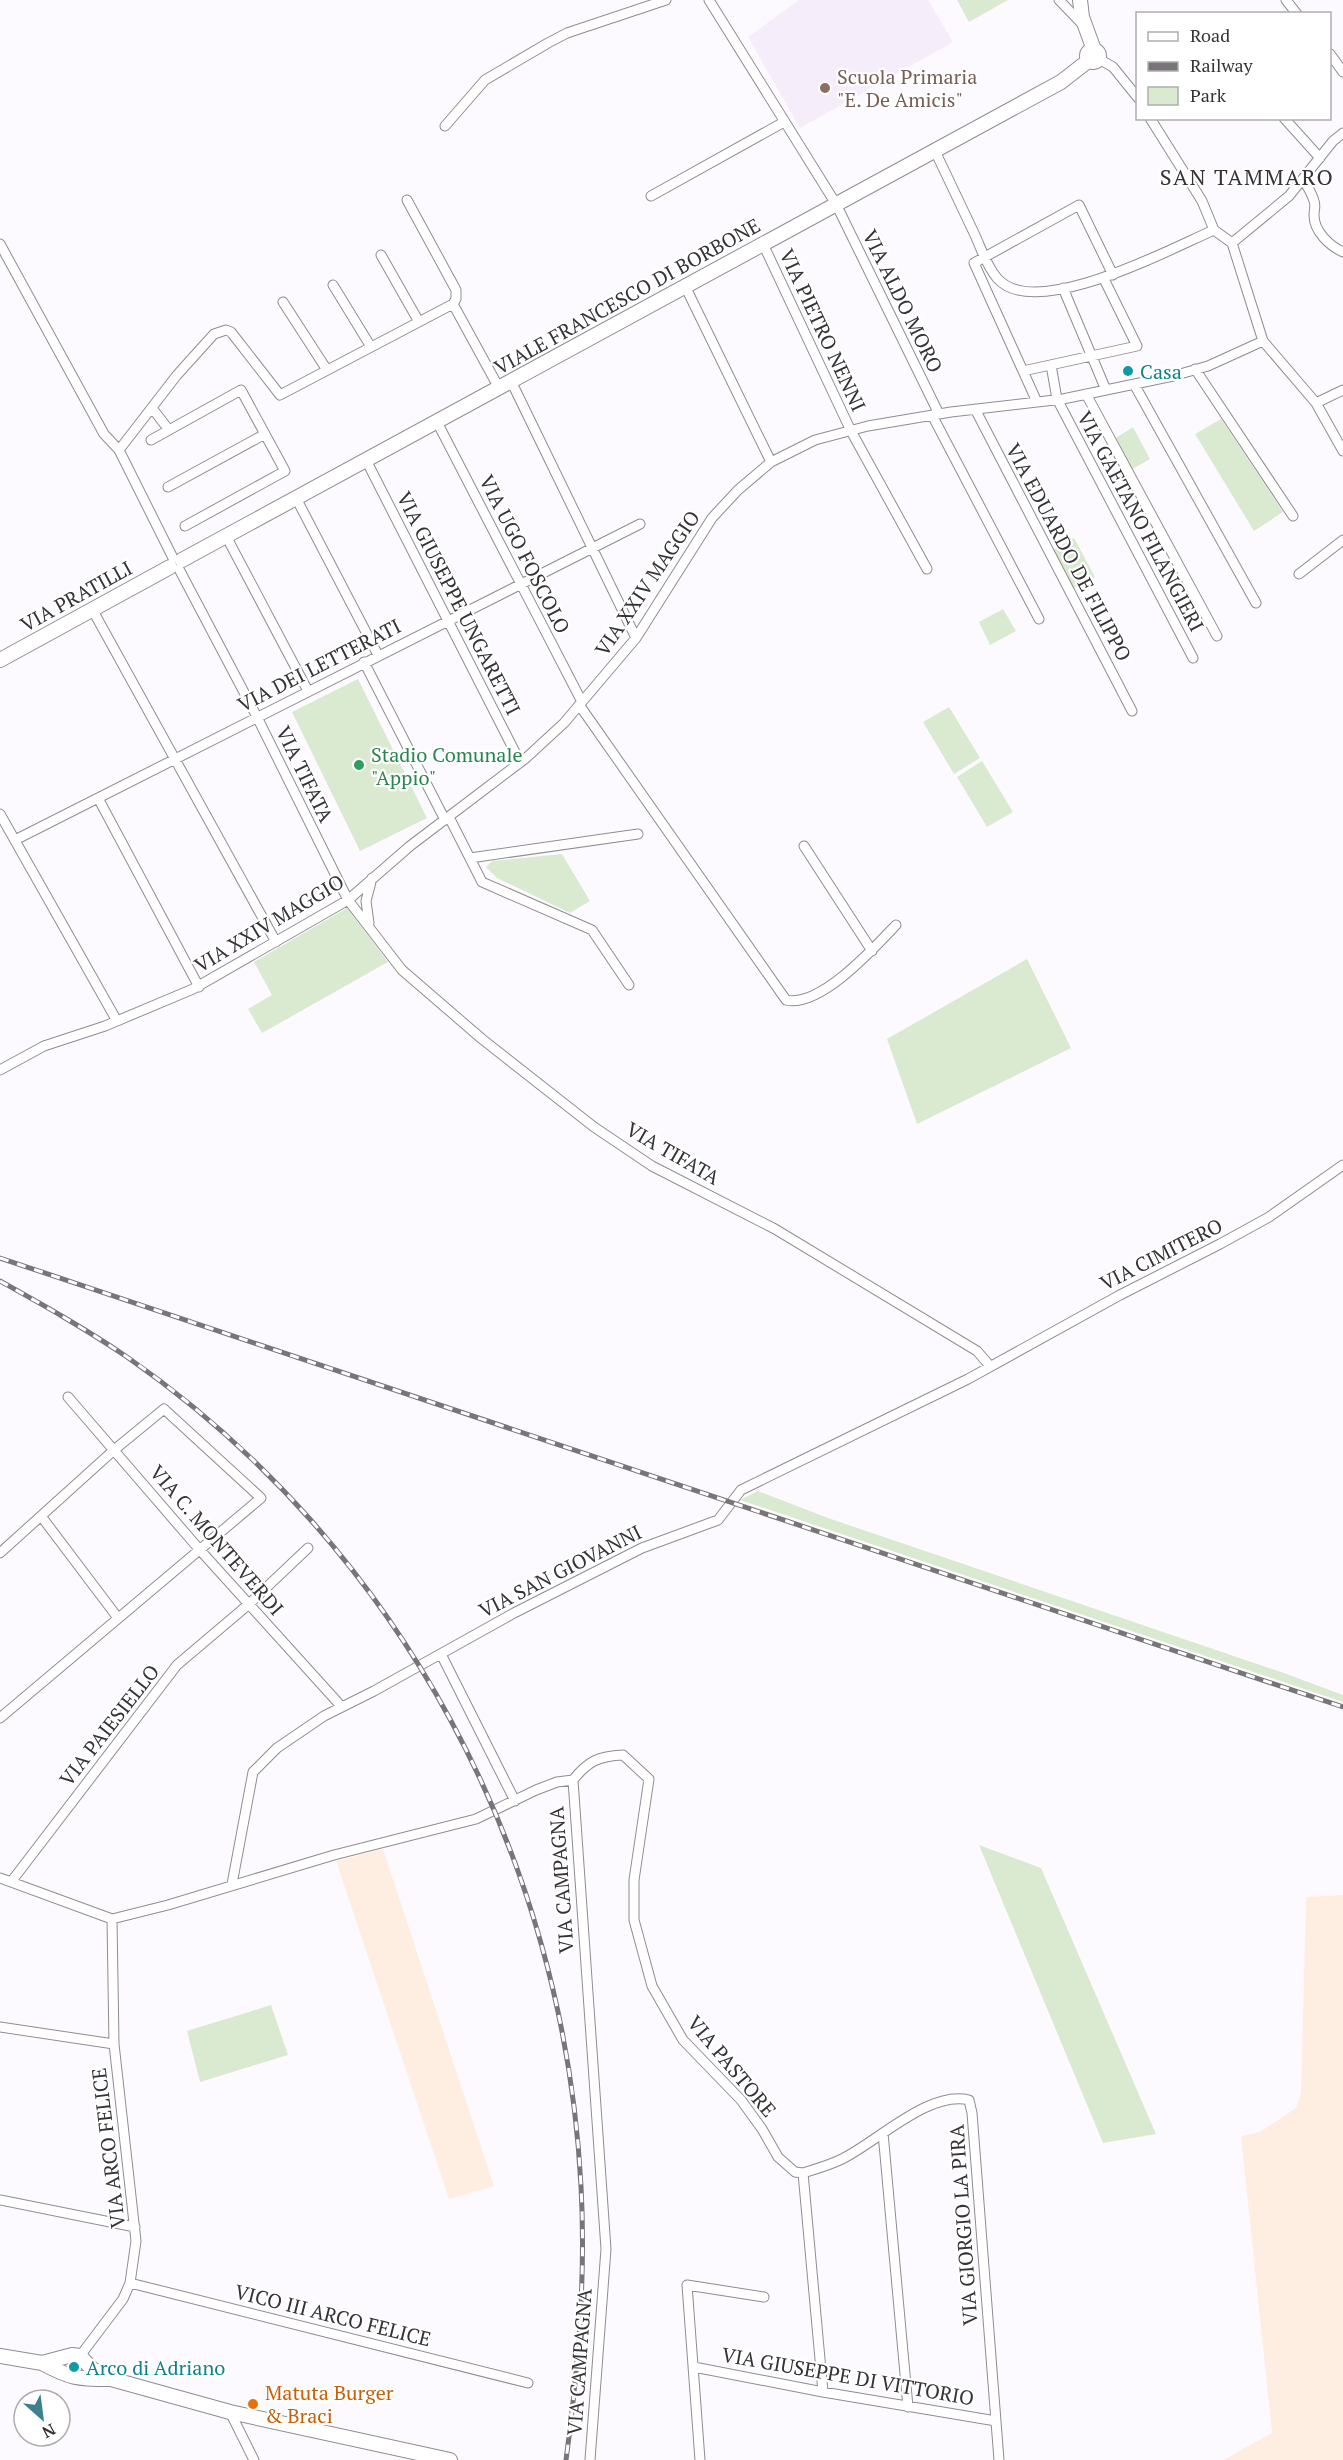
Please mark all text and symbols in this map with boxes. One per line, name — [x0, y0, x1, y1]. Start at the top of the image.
legend — [1136, 12, 1331, 120]
text: Road — [1190, 23, 1230, 47]
text: Railway — [1190, 53, 1254, 77]
place label: Scuola Primaria "E. De Amicis" — [837, 63, 977, 113]
marker: Scuola Primaria "E. De Amicis" — [818, 81, 832, 95]
text: Park — [1190, 83, 1227, 107]
district label: SAN TAMMARO — [1160, 162, 1334, 191]
street label: VIALE FRANCESCO DI BORBONE — [489, 211, 765, 381]
street label: VIA ALDO MORO — [857, 225, 949, 377]
street label: VIA PIETRO NENNI — [774, 244, 872, 416]
place label: Casa — [1140, 358, 1182, 385]
marker: Casa — [1121, 364, 1135, 378]
street label: VIA GAETANO FILANGIERI — [1071, 406, 1211, 636]
street label: VIA EDUARDO DE FILIPPO — [1000, 438, 1138, 666]
street label: VIA UGO FOSCOLO — [473, 470, 577, 638]
street label: VIA GIUSEPPE UNGARETTI — [391, 487, 527, 719]
street label: VIA XXIV MAGGIO — [588, 505, 706, 661]
street label: VIA PRATILLI — [15, 554, 137, 638]
street label: VIA DEI LETTERATI — [233, 612, 405, 718]
street label: VIA TIFATA — [270, 721, 340, 827]
place label: Stadio Comunale "Appio" — [371, 741, 523, 791]
marker: Stadio Comunale "Appio" — [352, 758, 366, 772]
street label: VIA XXIV MAGGIO — [189, 868, 349, 978]
street label: VIA TIFATA — [621, 1115, 725, 1191]
street label: VIA CIMITERO — [1095, 1212, 1227, 1296]
street label: VIA C. MONTEVERDI — [144, 1459, 290, 1621]
street label: VIA SAN GIOVANNI — [474, 1518, 646, 1624]
street label: VIA PAIESIELLO — [53, 1659, 165, 1791]
street label: VIA CAMPAGNA — [542, 1805, 580, 1954]
street label: VIA PASTORE — [682, 2010, 782, 2122]
street label: VIA ARCO FELICE — [85, 2066, 131, 2230]
street label: VIA GIORGIO LA PIRA — [942, 2123, 983, 2326]
street label: VICO III ARCO FELICE — [232, 2278, 434, 2352]
street label: VIA CAMPAGNA — [560, 2287, 598, 2436]
street label: VIA GIUSEPPE DI VITTORIO — [720, 2341, 976, 2411]
place label: Arco di Adriano — [86, 2354, 225, 2381]
marker: Arco di Adriano — [67, 2360, 81, 2374]
place label: Matuta Burger & Braci — [265, 2379, 394, 2429]
north arrow — [12, 2388, 72, 2448]
marker: Matuta Burger & Braci — [246, 2397, 260, 2411]
text: N — [39, 2419, 60, 2444]

